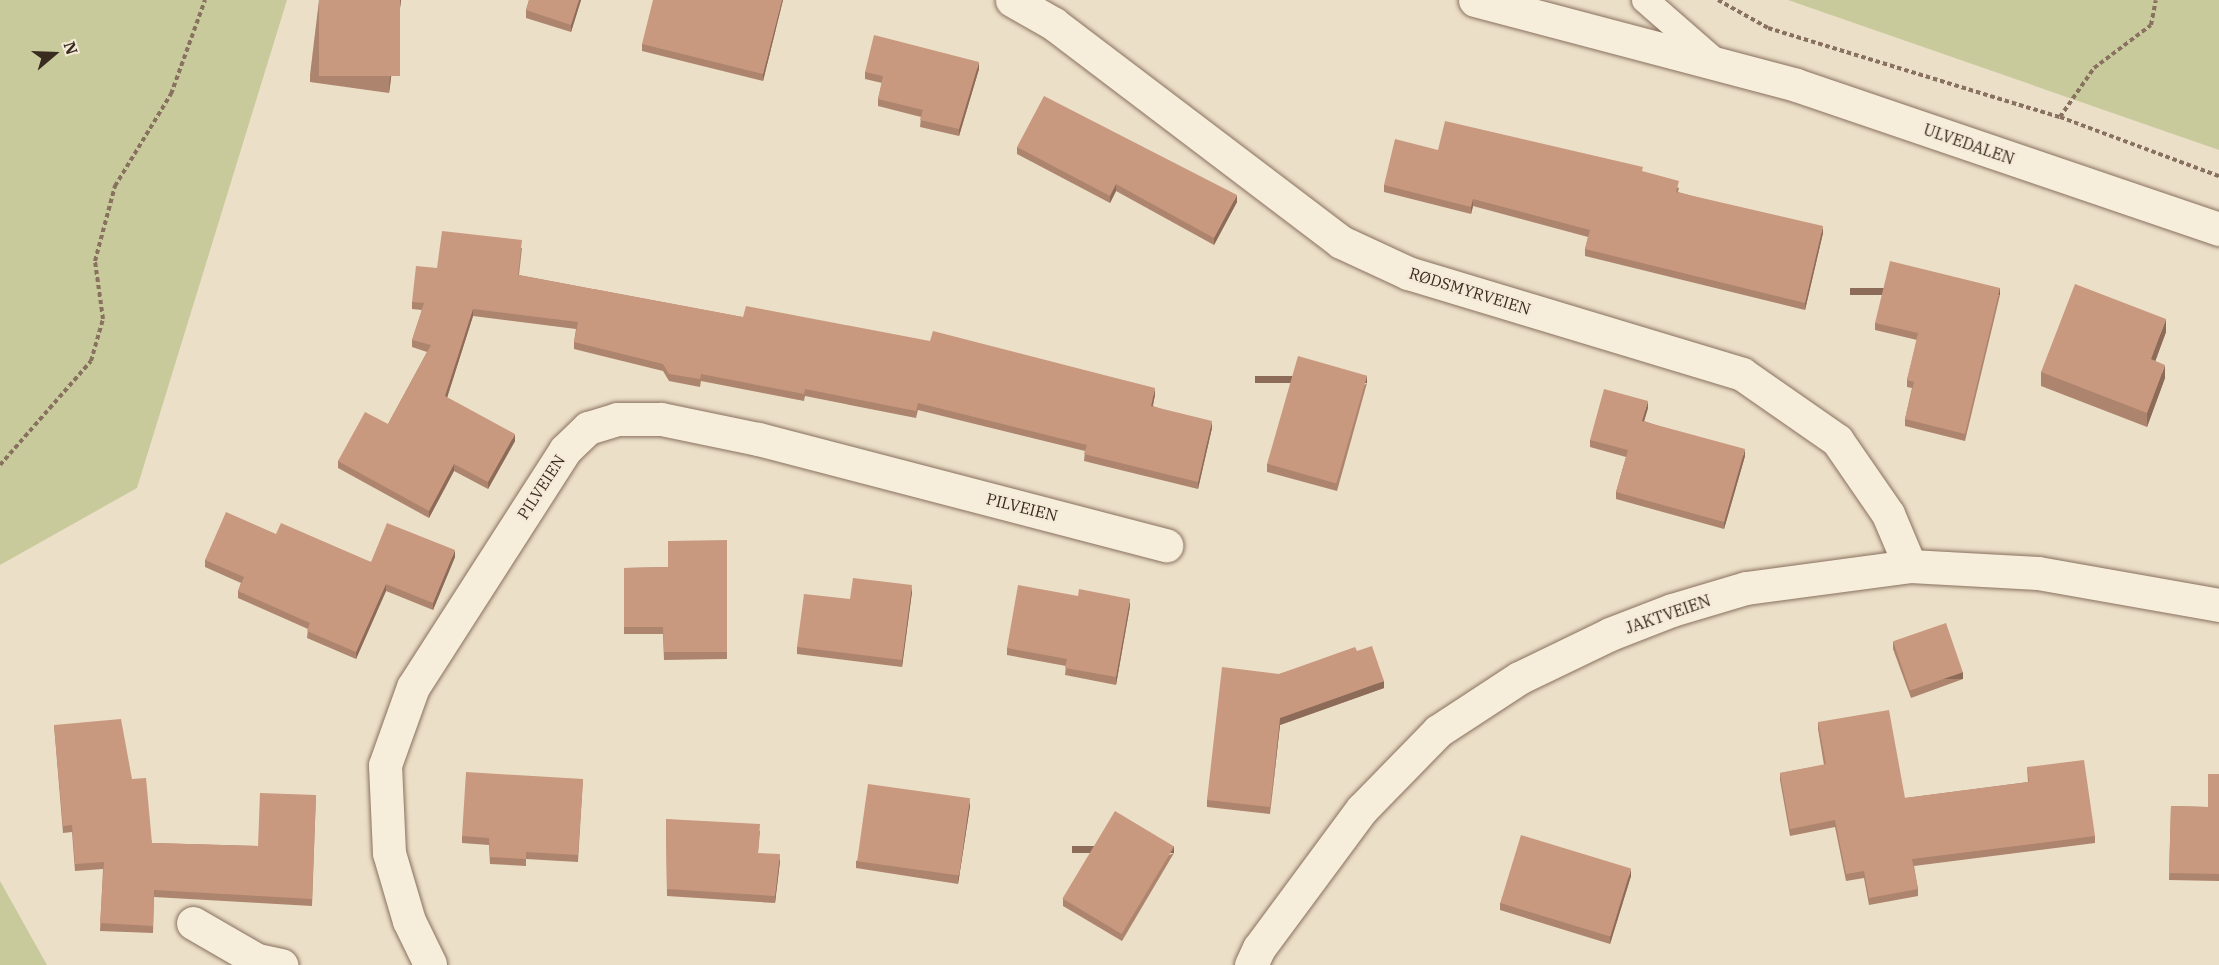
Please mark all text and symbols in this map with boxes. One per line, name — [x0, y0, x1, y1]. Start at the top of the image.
north arrow — [24, 24, 84, 84]
text: N — [60, 39, 83, 57]
street label: ULVEDALEN — [1921, 119, 2017, 169]
street label: RØDSMYRVEIEN — [1407, 263, 1533, 319]
street label: PILVEIEN — [513, 451, 569, 523]
street label: PILVEIEN — [984, 489, 1060, 525]
street label: JAKTVEIEN — [1623, 590, 1713, 638]

